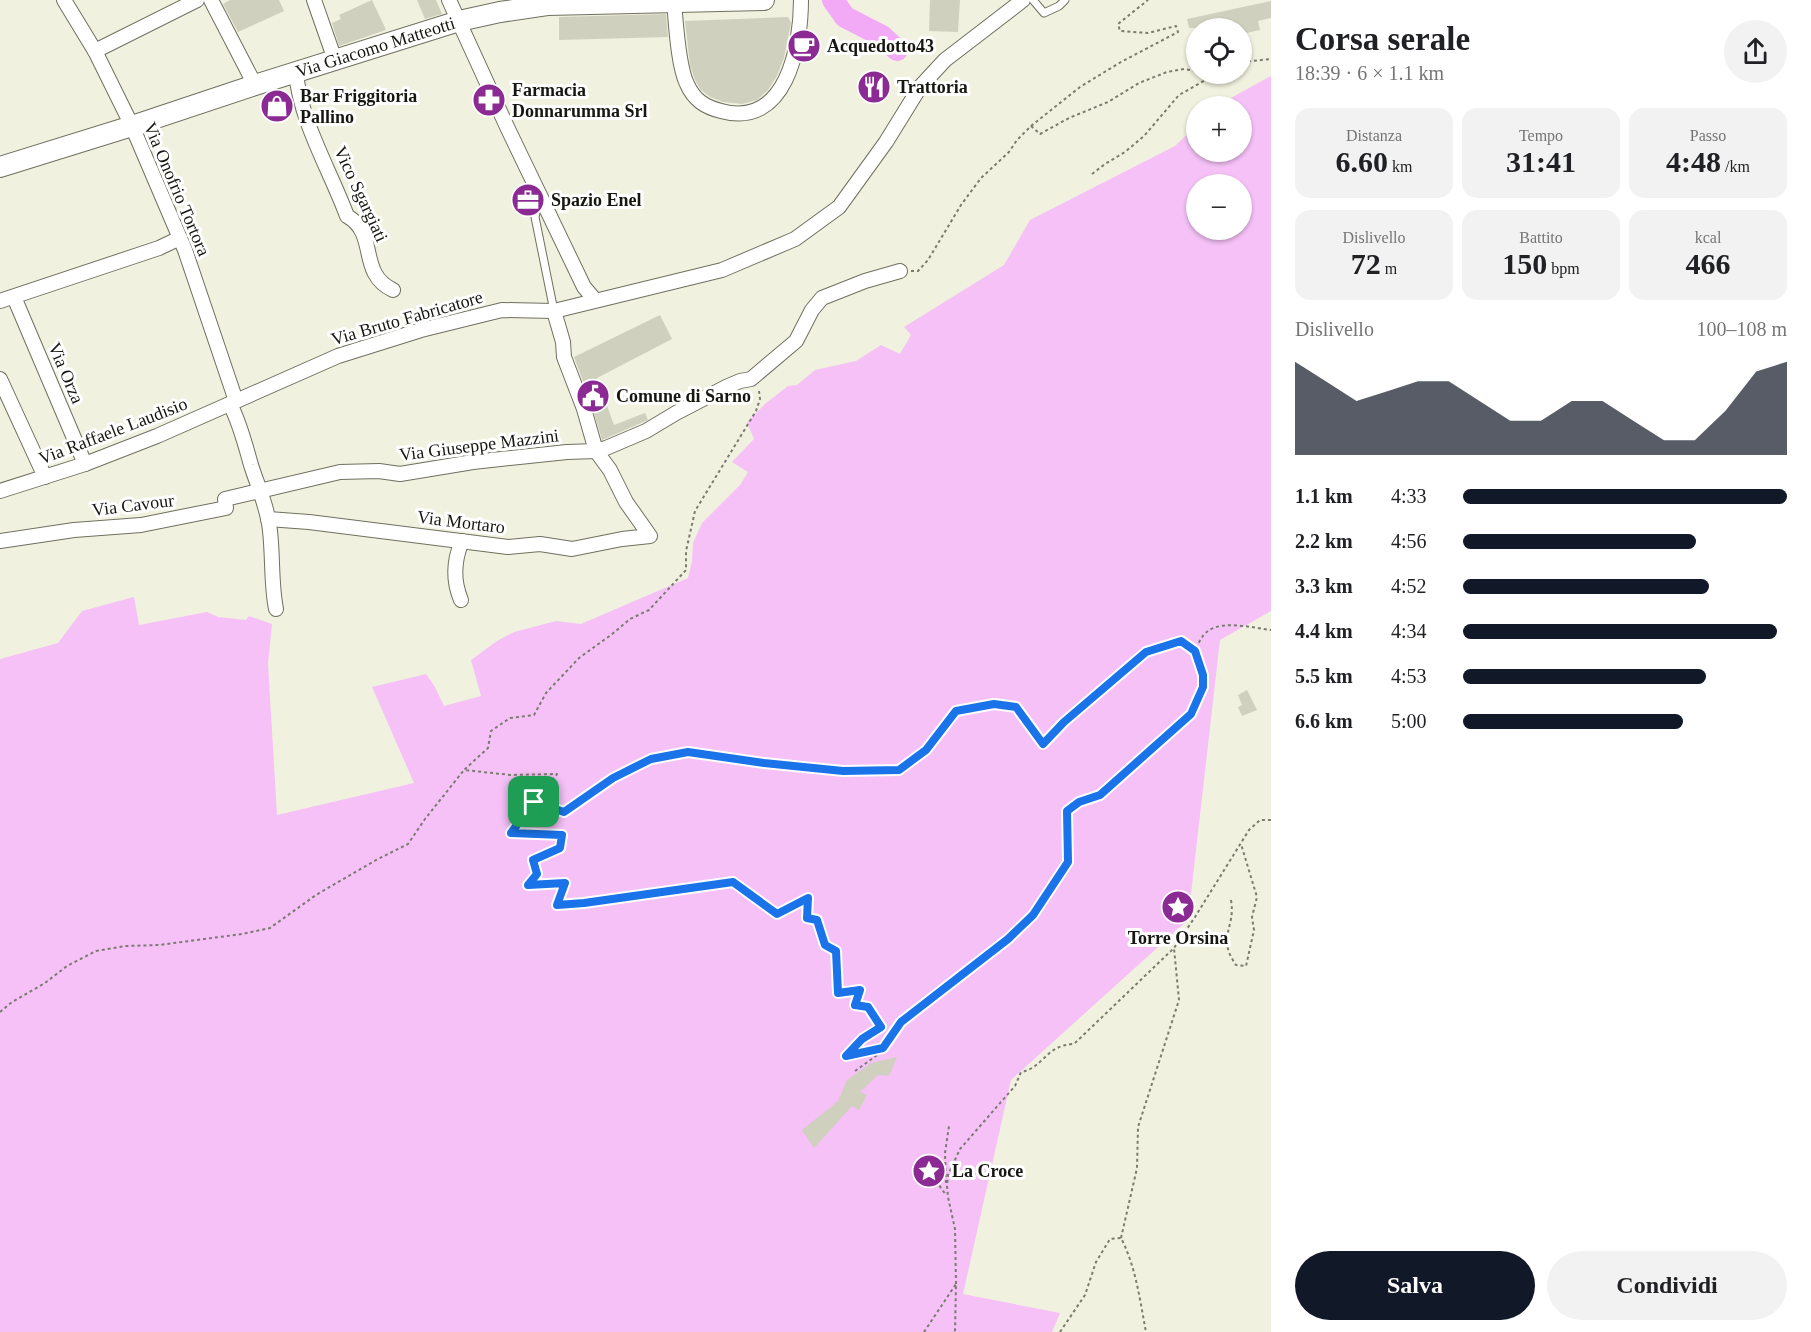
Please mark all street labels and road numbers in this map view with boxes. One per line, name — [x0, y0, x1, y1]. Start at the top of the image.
street label: Via Giacomo Matteotti — [293, 13, 458, 82]
street label: Via Onofrio Tortora — [140, 119, 214, 259]
street label: Vico Sgargiati — [330, 143, 392, 245]
street label: Via Bruto Fabricatore — [329, 287, 485, 349]
street label: Via Orza — [44, 339, 88, 407]
street label: Via Raffaele Laudisio — [36, 393, 190, 469]
street label: Via Giuseppe Mazzini — [398, 425, 560, 465]
street label: Via Cavour — [91, 490, 175, 520]
street label: Via Mortaro — [416, 507, 506, 537]

